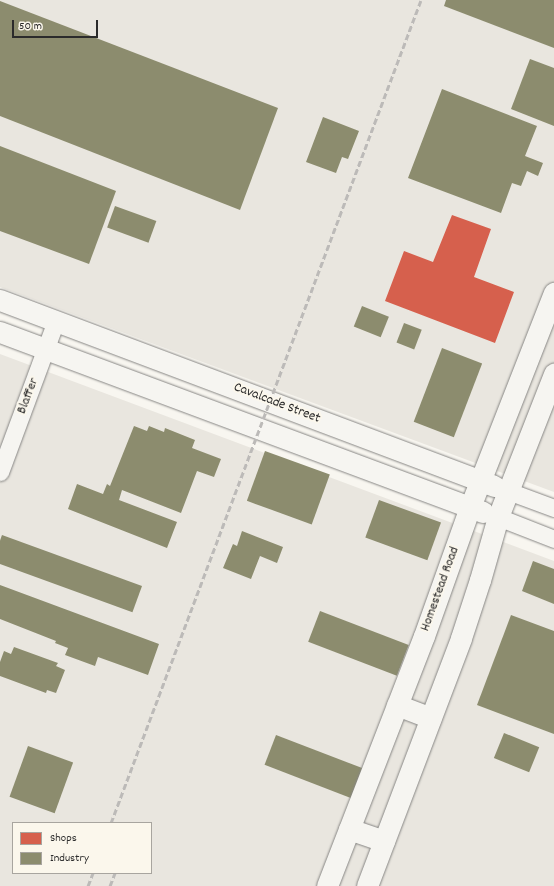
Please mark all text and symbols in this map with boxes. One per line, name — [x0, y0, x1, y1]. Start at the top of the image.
scale bar — [14, 12, 100, 38]
text: 50 m — [19, 18, 42, 35]
street label: Blaffer — [13, 376, 43, 416]
street label: Cavalcade Street — [231, 379, 323, 427]
street label: Homestead Road — [417, 544, 463, 634]
legend — [12, 822, 152, 874]
text: Shops — [50, 830, 77, 847]
text: Industry — [50, 850, 89, 867]

